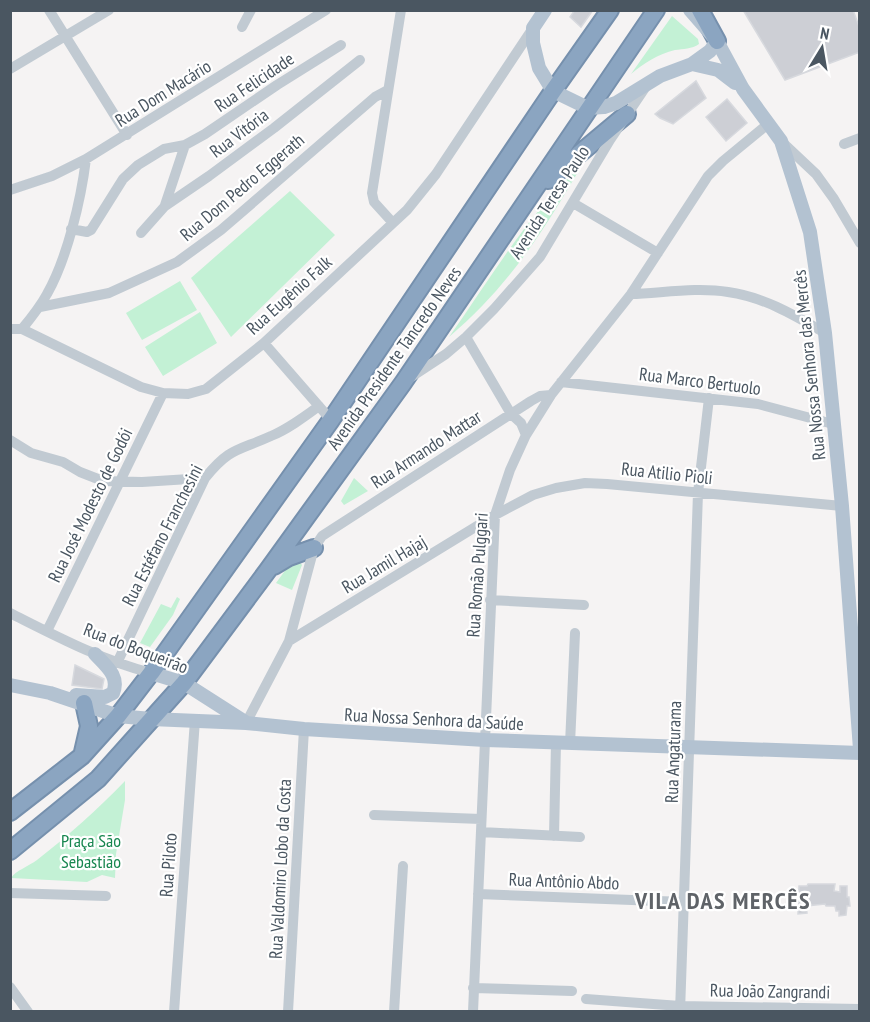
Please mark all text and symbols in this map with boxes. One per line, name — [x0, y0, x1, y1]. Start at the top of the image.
north arrow — [792, 18, 852, 78]
text: N — [819, 23, 831, 44]
street label: Rua Felicidade — [210, 47, 298, 117]
street label: Rua Dom Macário — [111, 54, 216, 132]
street label: Rua Vitória — [205, 103, 273, 163]
street label: Rua Dom Pedro Eggerath — [175, 128, 309, 246]
street label: Avenida Teresa Paulo — [504, 141, 594, 263]
street label: Rua Eugênio Falk — [241, 251, 337, 339]
street label: Avenida Presidente Tancredo Neves — [322, 262, 466, 454]
street label: Rua Nossa Senhora das Mercês — [788, 269, 830, 461]
street label: Rua Marco Bertuolo — [638, 362, 762, 400]
street label: Rua Armando Mattar — [366, 405, 486, 493]
street label: Rua José Modesto de Godói — [43, 424, 137, 586]
street label: Rua Atilio Pioli — [620, 457, 714, 489]
street label: Rua Estéfano Franchesini — [116, 460, 208, 610]
street label: Rua Romão Pulggari — [461, 512, 493, 638]
street label: Rua Jamil Hajaj — [338, 530, 430, 598]
street label: Rua do Boqueirão — [81, 618, 192, 679]
street label: Rua Angaturama — [660, 701, 686, 803]
street label: Rua Nossa Senhora da Saúde — [344, 703, 524, 735]
street label: Rua Valdomiro Lobo da Costa — [264, 778, 296, 960]
park label: Praça São Sebastião — [61, 829, 121, 873]
street label: Rua Piloto — [154, 832, 182, 898]
street label: Rua Antônio Abdo — [508, 868, 620, 894]
district label: VILA DAS MERCÊS — [634, 885, 811, 916]
street label: Rua João Zangrandi — [710, 978, 830, 1004]

